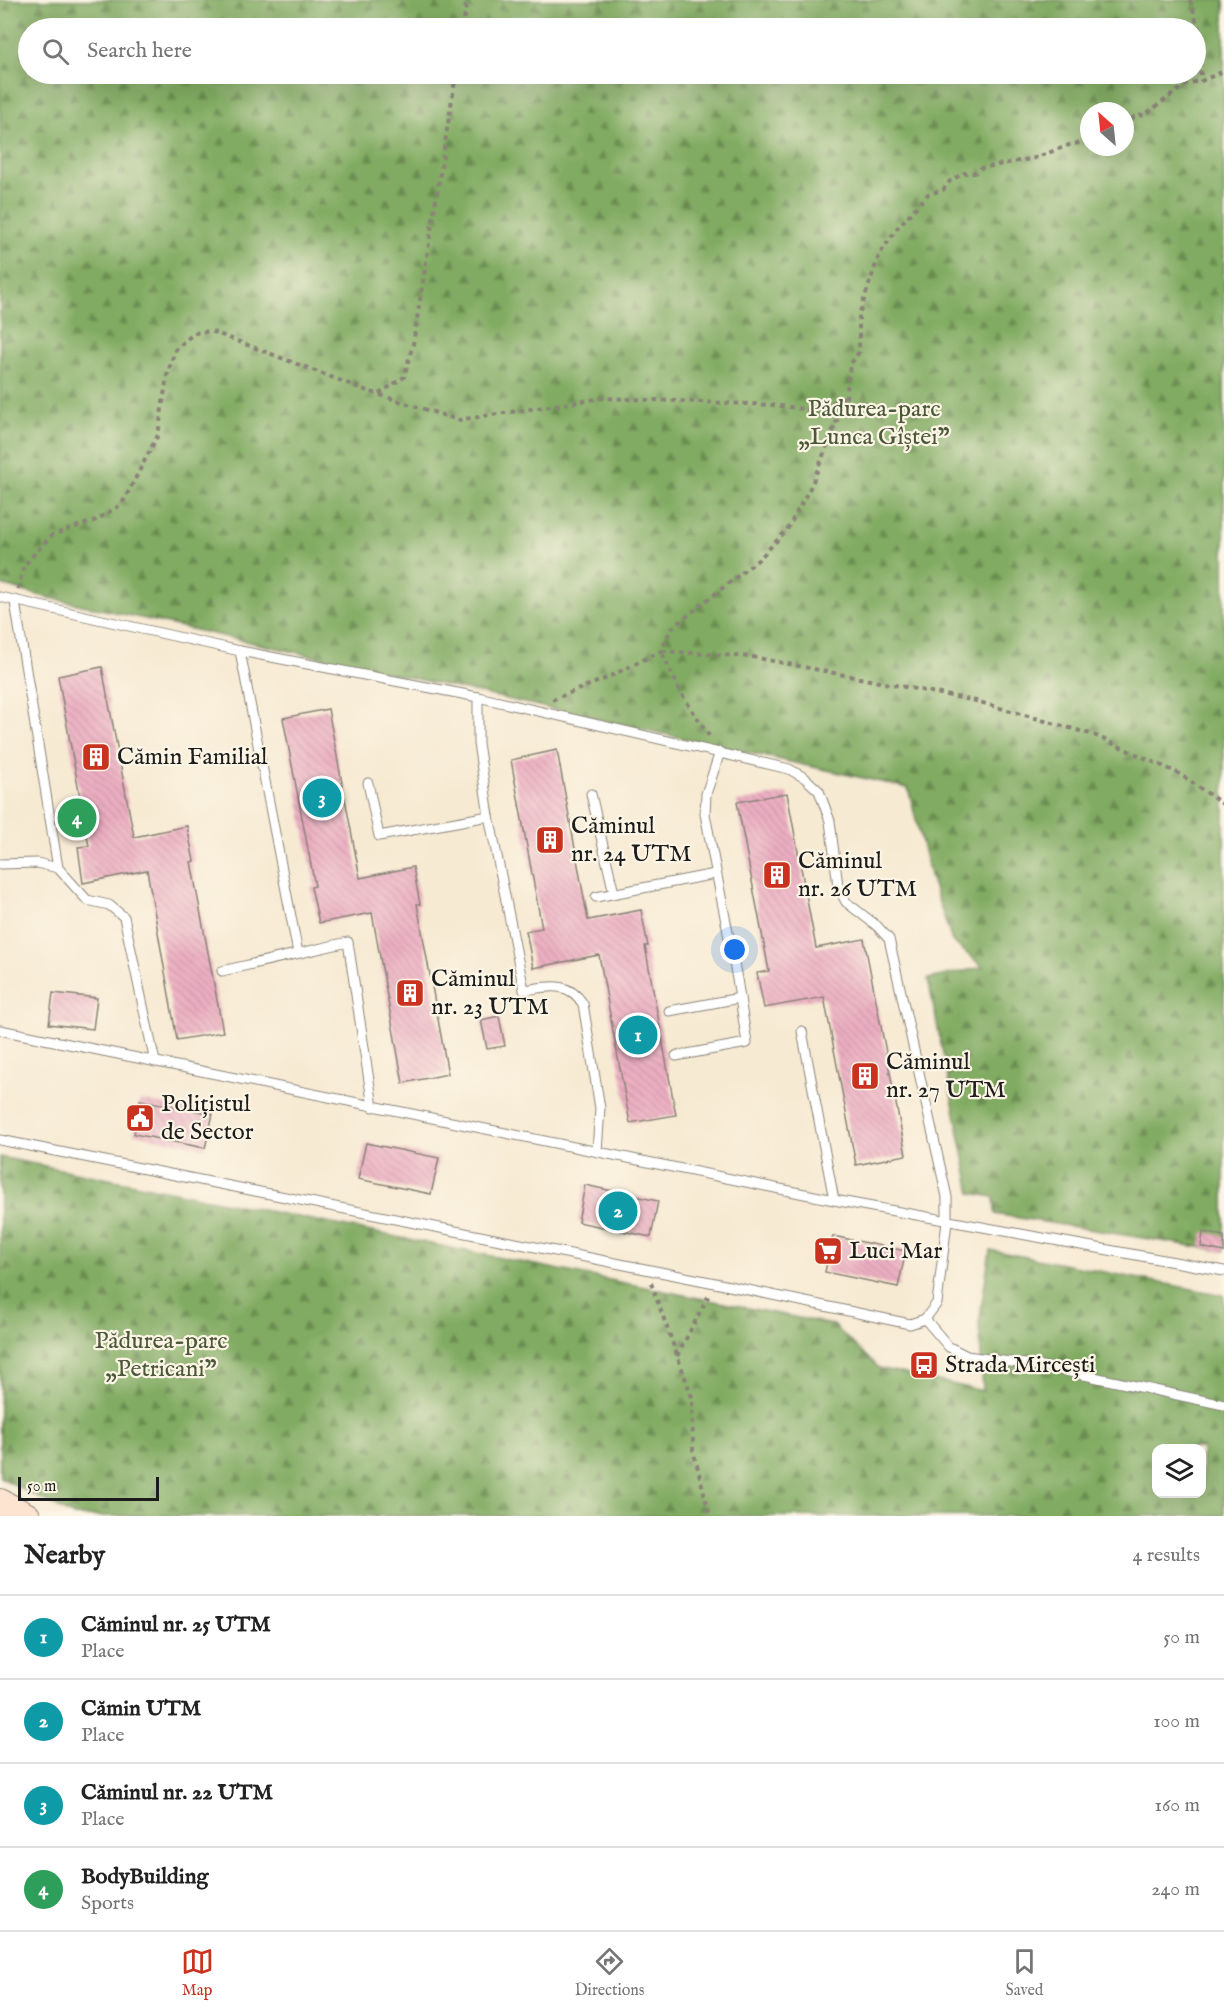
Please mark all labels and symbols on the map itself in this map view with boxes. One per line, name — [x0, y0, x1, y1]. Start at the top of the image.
north arrow — [1080, 102, 1134, 156]
park label: Pădurea-parc „Lunca Gîștei” — [798, 394, 950, 453]
building icon: Cămin Familial — [80, 741, 112, 773]
place label: Cămin Familial — [117, 742, 268, 773]
pin: 3 — [302, 776, 342, 820]
pin: 4 — [58, 796, 97, 840]
place label: Căminul nr. 24 UTM — [571, 811, 692, 870]
building icon: Căminul nr. 24 UTM — [534, 824, 566, 856]
place label: Căminul nr. 26 UTM — [798, 846, 917, 905]
building icon: Căminul nr. 26 UTM — [761, 859, 793, 891]
your location — [720, 935, 749, 964]
place label: Căminul nr. 23 UTM — [431, 964, 549, 1023]
building icon: Căminul nr. 23 UTM — [394, 977, 426, 1009]
pin: 1 — [618, 1012, 658, 1058]
place label: Căminul nr. 27 UTM — [886, 1047, 1006, 1106]
building icon: Căminul nr. 27 UTM — [849, 1060, 881, 1092]
place label: Polițistul de Sector — [161, 1089, 254, 1148]
public building icon: Polițistul de Sector — [124, 1102, 156, 1134]
pin: 2 — [598, 1188, 638, 1234]
supermarket icon: Luci Mar — [812, 1235, 844, 1267]
place label: Luci Mar — [849, 1236, 942, 1267]
park label: Pădurea-parc „Petricani” — [94, 1326, 228, 1385]
bus stop icon: Strada Mircești — [908, 1349, 940, 1381]
place label: Strada Mircești — [945, 1350, 1095, 1381]
scale bar — [18, 1474, 159, 1502]

